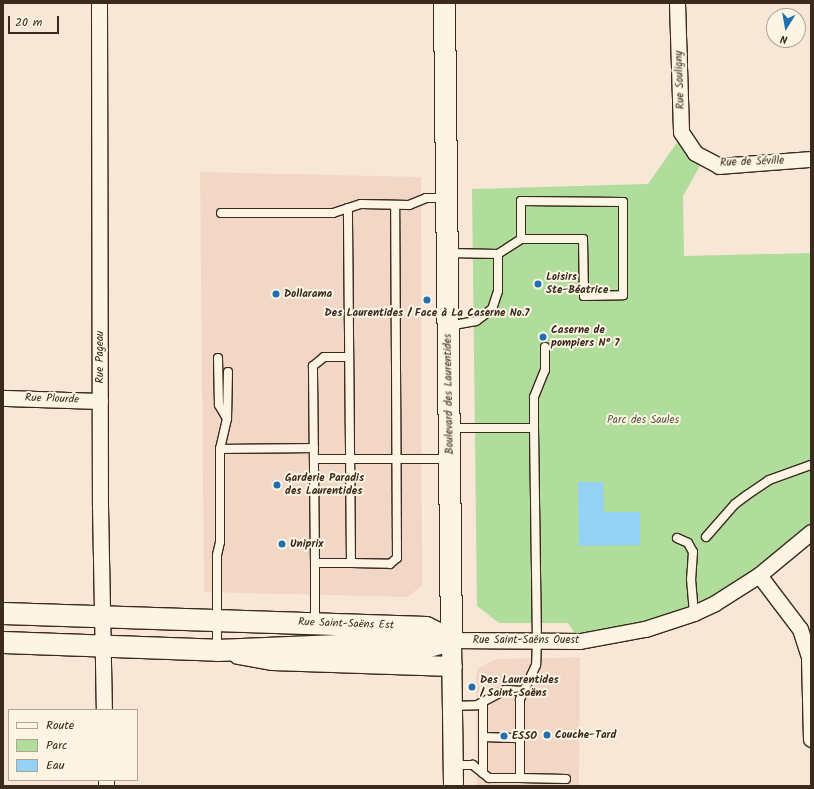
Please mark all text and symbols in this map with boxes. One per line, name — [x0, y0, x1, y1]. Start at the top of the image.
scale bar — [10, 8, 61, 34]
north arrow — [766, 8, 806, 48]
text: 20 m — [15, 13, 42, 32]
text: N — [779, 29, 789, 48]
street label: Rue Souligny — [672, 50, 688, 110]
street label: Rue de Séville — [720, 154, 784, 170]
place label: Loisirs Ste-Béatrice — [546, 271, 608, 297]
marker: Loisirs Ste-Béatrice — [533, 279, 543, 289]
place label: Dollarama — [284, 287, 332, 301]
marker: Dollarama — [271, 289, 281, 299]
marker: Des Laurentides / Face à La Caserne No.7 — [422, 295, 432, 305]
place label: Des Laurentides / Face à La Caserne No.7 — [325, 306, 529, 320]
place label: Caserne de pompiers N° 7 — [551, 324, 619, 350]
street label: Rue Pageau — [93, 331, 107, 383]
marker: Caserne de pompiers N° 7 — [538, 332, 548, 342]
street label: Boulevard des Laurentides — [441, 334, 457, 454]
street label: Rue Plourde — [25, 391, 79, 407]
park label: Parc des Saules — [607, 413, 679, 427]
place label: Garderie Paradis des Laurentides — [285, 472, 364, 498]
marker: Garderie Paradis des Laurentides — [272, 480, 282, 490]
place label: Uniprix — [290, 537, 323, 551]
marker: Uniprix — [277, 539, 287, 549]
street label: Rue Saint-Saëns Est — [298, 616, 394, 632]
street label: Rue Saint-Saëns Ouest — [473, 633, 579, 647]
place label: Des Laurentides / Saint-Saëns — [480, 674, 559, 700]
marker: Des Laurentides / Saint-Saëns — [467, 682, 477, 692]
legend — [8, 709, 138, 781]
text: Route — [46, 716, 74, 735]
place label: Couche-Tard — [555, 728, 616, 742]
place label: ESSO — [512, 729, 537, 743]
marker: Couche-Tard — [542, 730, 552, 740]
marker: ESSO — [499, 731, 509, 741]
text: Parc — [46, 736, 67, 755]
text: Eau — [46, 756, 64, 775]

